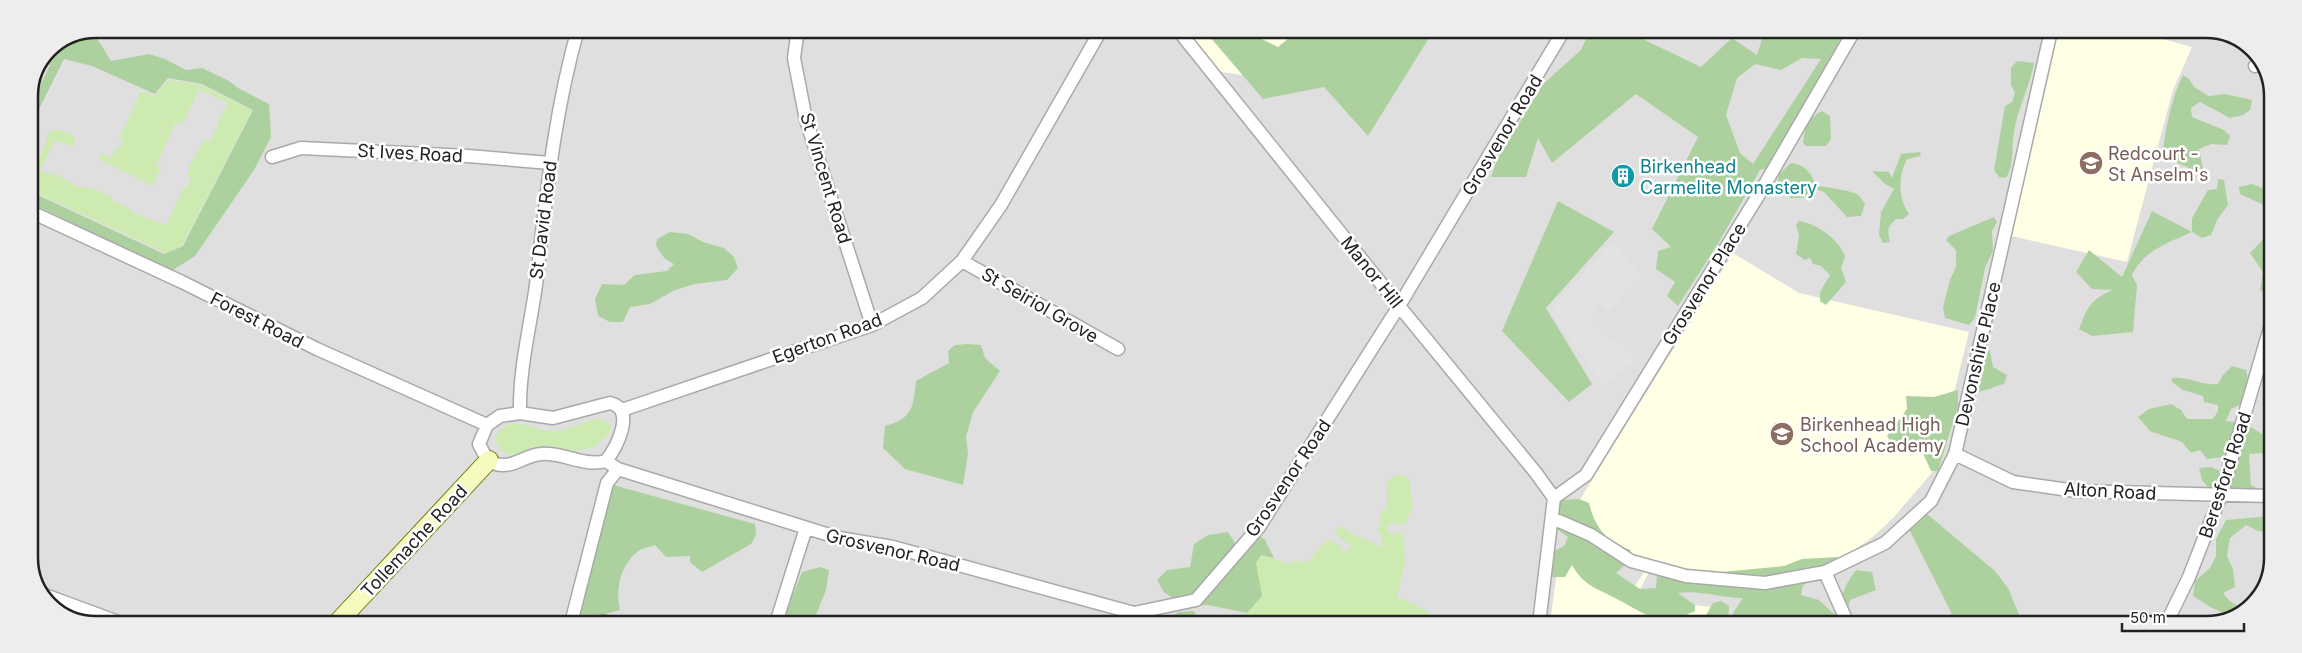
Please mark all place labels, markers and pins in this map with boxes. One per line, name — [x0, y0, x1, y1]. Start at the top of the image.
place label: Redcourt - St Anselm's — [2108, 143, 2209, 185]
school or university icon: Redcourt - St Anselm's — [2078, 150, 2104, 176]
place label: Birkenhead Carmelite Monastery — [1640, 156, 1817, 198]
building icon: Birkenhead Carmelite Monastery — [1610, 163, 1636, 189]
place label: Birkenhead High School Academy — [1800, 414, 1944, 456]
school or university icon: Birkenhead High School Academy — [1769, 421, 1795, 447]

